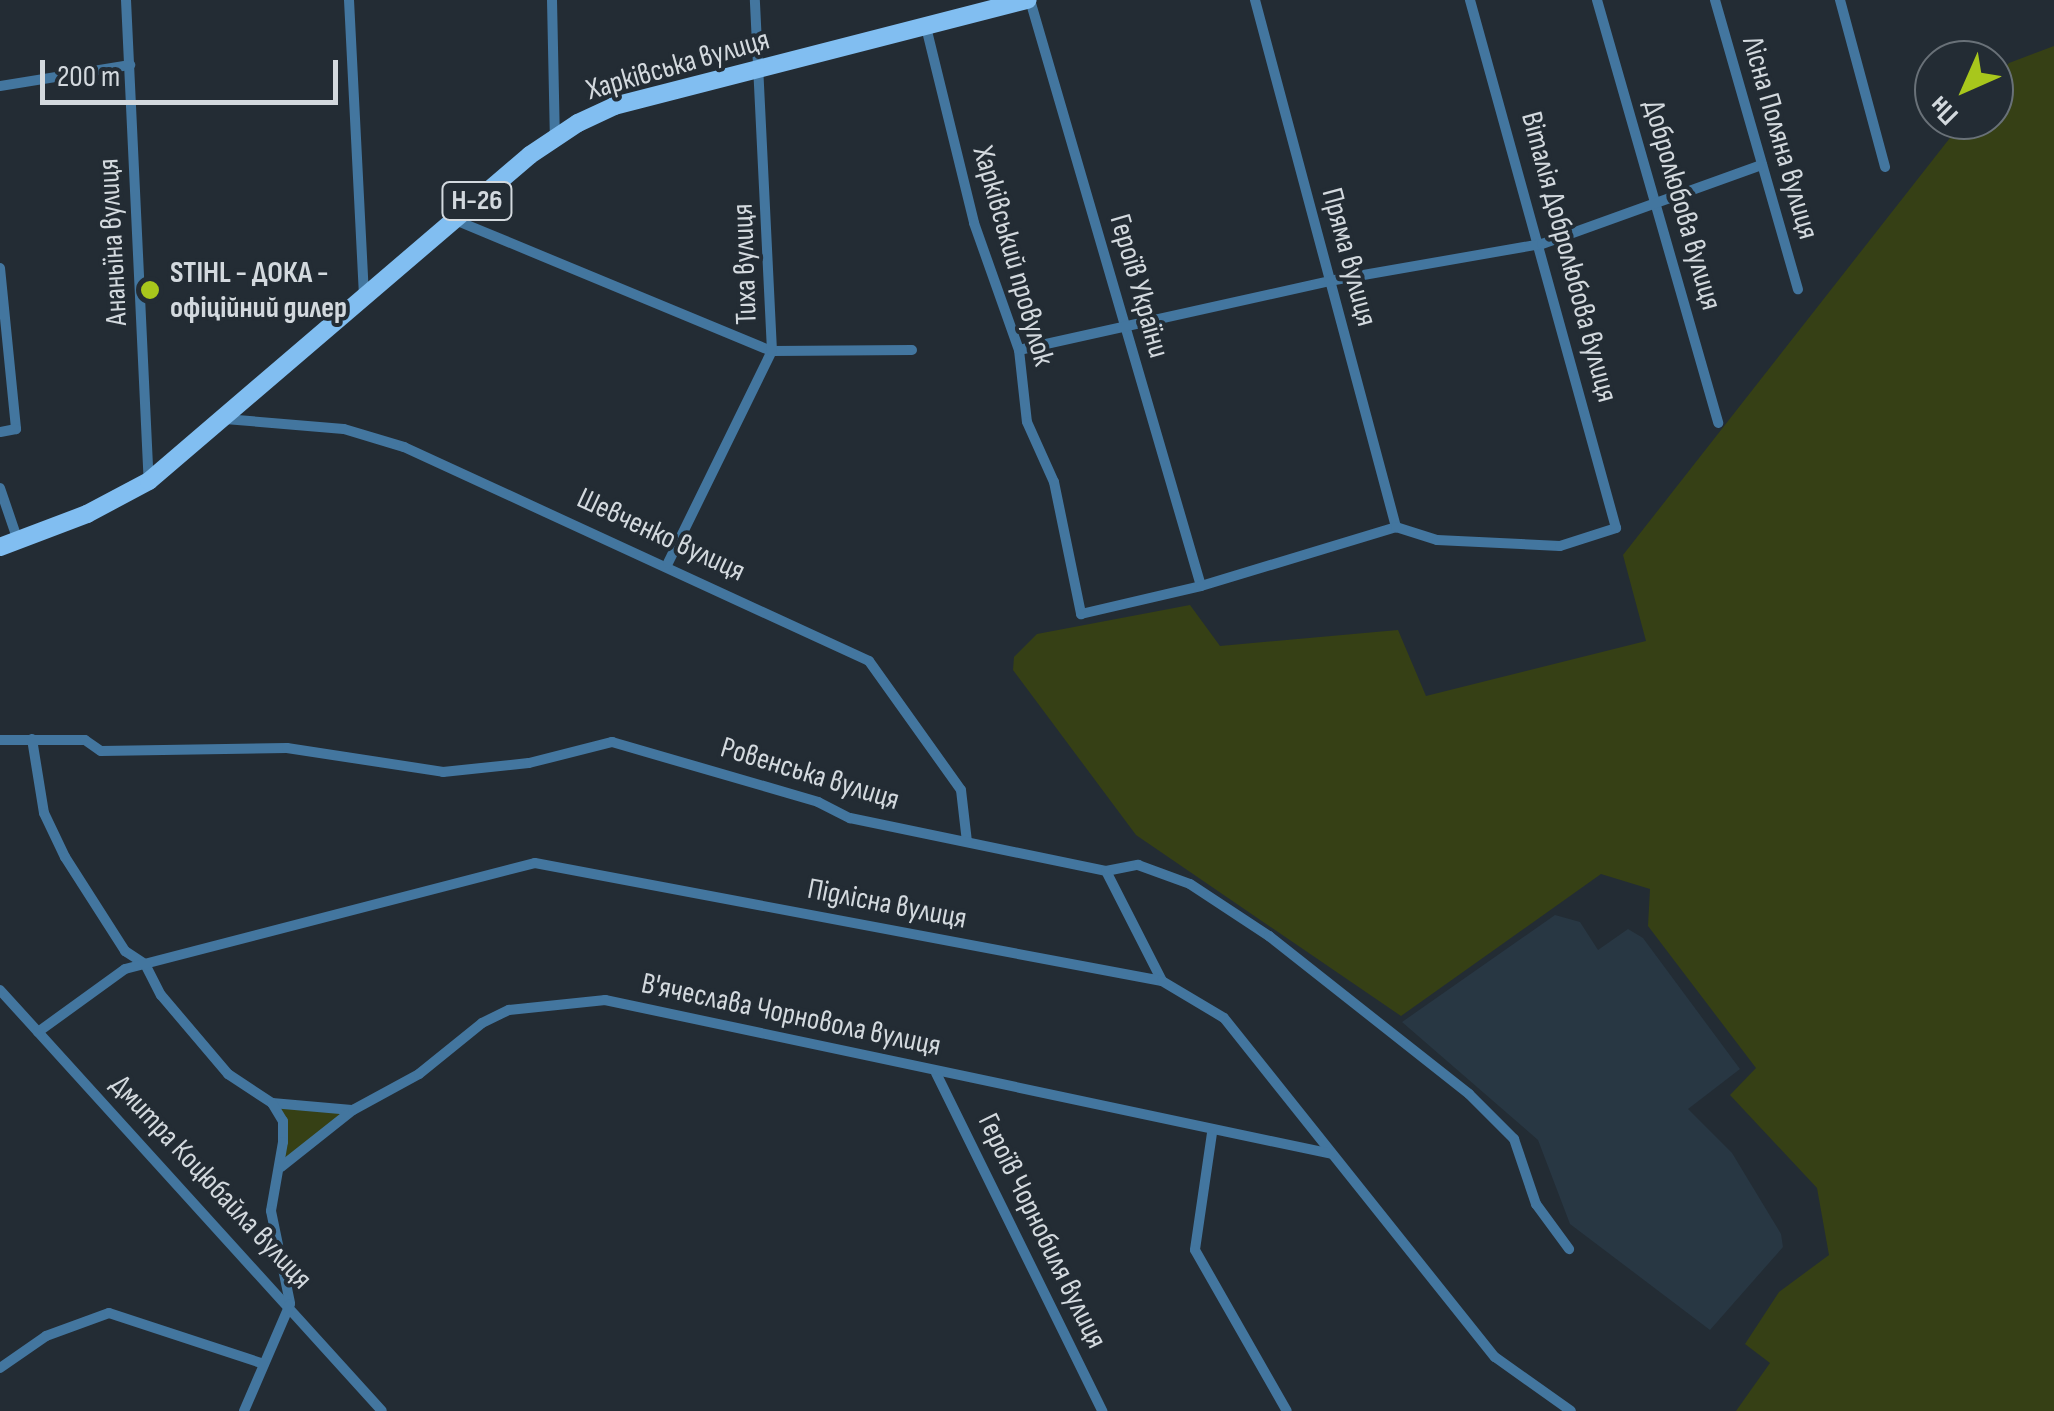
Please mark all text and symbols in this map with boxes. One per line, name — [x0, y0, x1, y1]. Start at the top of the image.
street label: Харківська вулиця — [582, 22, 774, 108]
street label: Лісна Поляна вулиця — [1734, 33, 1826, 243]
scale bar — [45, 40, 342, 102]
north arrow — [1914, 40, 2014, 140]
text: 200 m — [57, 59, 120, 95]
text: Пн — [1923, 89, 1965, 131]
street label: Добролюбова вулиця — [1635, 96, 1729, 314]
street label: Віталія Добролюбова вулиця — [1513, 108, 1625, 406]
street label: Харківський провулок — [964, 142, 1062, 370]
street label: Ананьїна вулиця — [91, 157, 135, 327]
road number: Н-26 — [440, 178, 514, 224]
street label: Пряма вулиця — [1313, 184, 1385, 330]
street label: Тиха вулиця — [725, 203, 765, 325]
street label: Героїв України — [1101, 210, 1177, 362]
place label: STIHL - ДОКА - офіційний дилер — [170, 255, 347, 326]
marker: STIHL - ДОКА - офіційний дилер — [139, 279, 161, 301]
street label: Шевченко вулиця — [571, 480, 751, 590]
street label: Ровенська вулиця — [716, 730, 904, 818]
street label: Підлісна вулиця — [804, 871, 970, 937]
street label: В'ячеслава Чорновола вулиця — [638, 966, 944, 1064]
street label: Дмитра Коцюбайла вулиця — [102, 1067, 320, 1297]
street label: Героїв Чорнобиля вулиця — [970, 1108, 1114, 1354]

